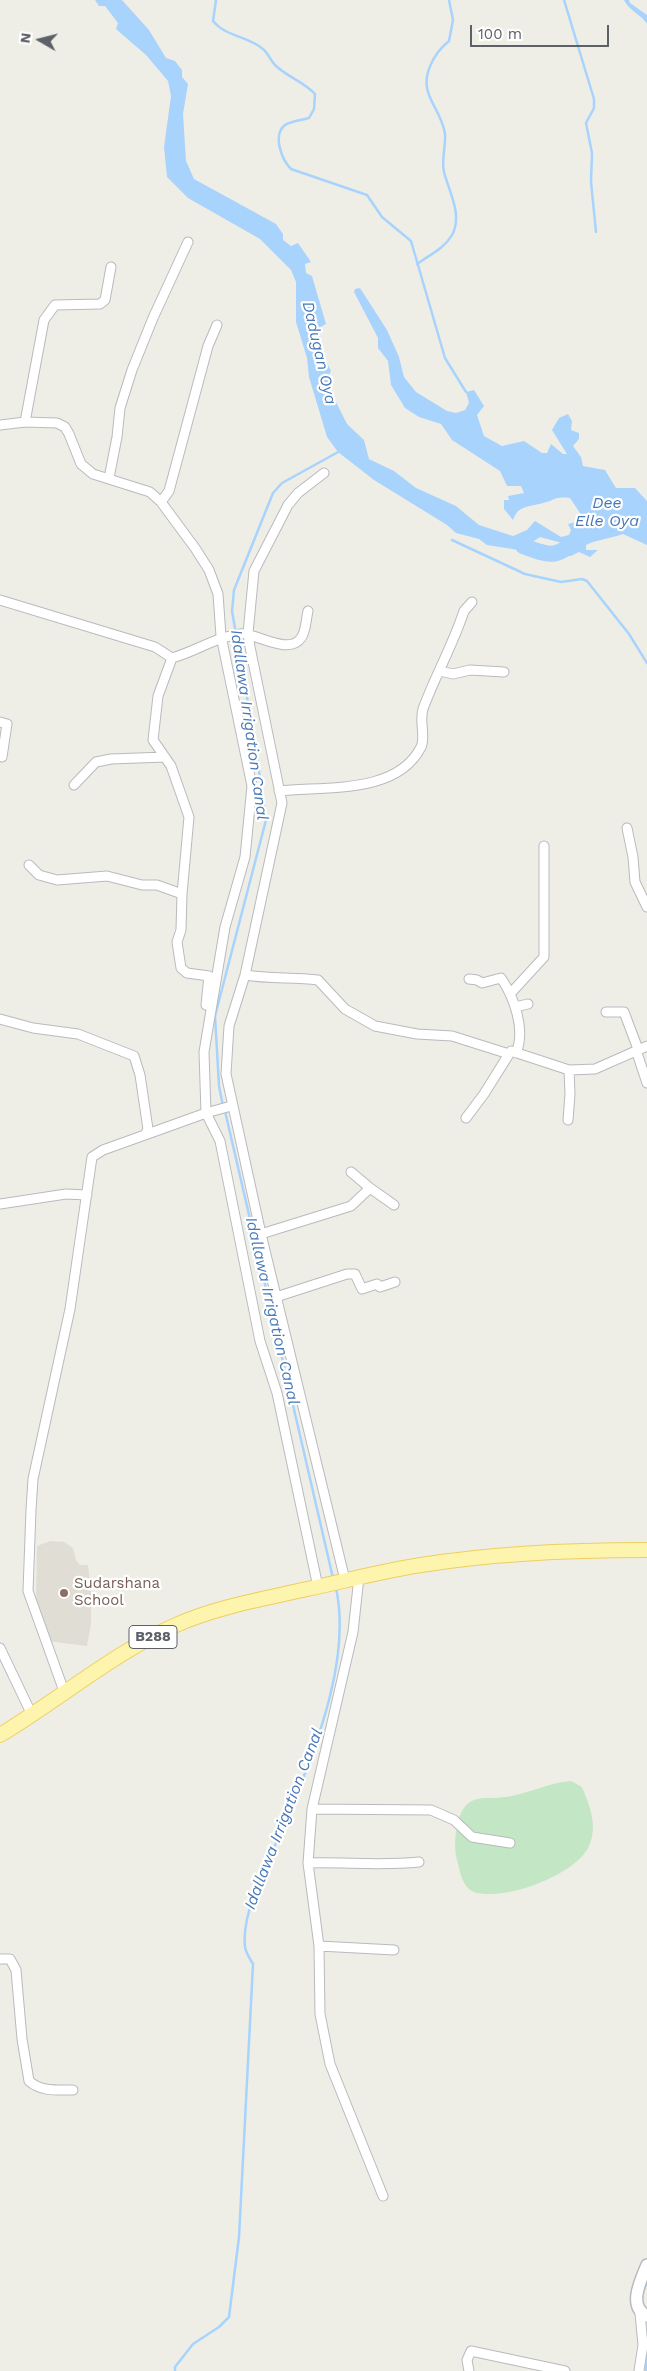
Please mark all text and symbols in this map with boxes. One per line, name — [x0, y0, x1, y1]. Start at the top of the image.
north arrow — [15, 15, 65, 65]
scale bar — [472, 15, 611, 47]
text: 100 m — [478, 25, 522, 43]
text: N — [17, 32, 34, 44]
water label: Dadugan Oya — [298, 300, 340, 406]
water label: Dee Elle Oya — [575, 493, 639, 531]
water label: Idallawa Irrigation Canal — [226, 628, 272, 822]
water label: Idallawa Irrigation Canal — [241, 1215, 303, 1407]
place label: Sudarshana School — [74, 1575, 160, 1610]
marker: Sudarshana School — [58, 1587, 70, 1599]
road number: B288 — [129, 1625, 177, 1648]
water label: Idallawa Irrigation Canal — [241, 1726, 327, 1912]

